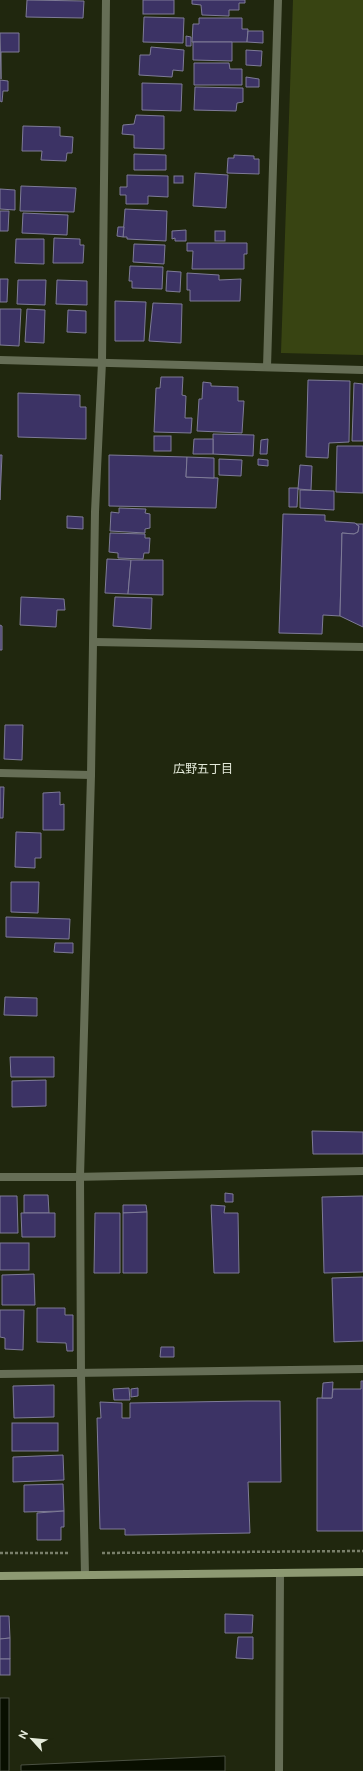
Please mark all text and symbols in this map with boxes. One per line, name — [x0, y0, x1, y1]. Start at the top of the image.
district label: 広野五丁目 — [173, 762, 233, 775]
north arrow — [12, 1719, 52, 1759]
text: N — [16, 1728, 30, 1741]

